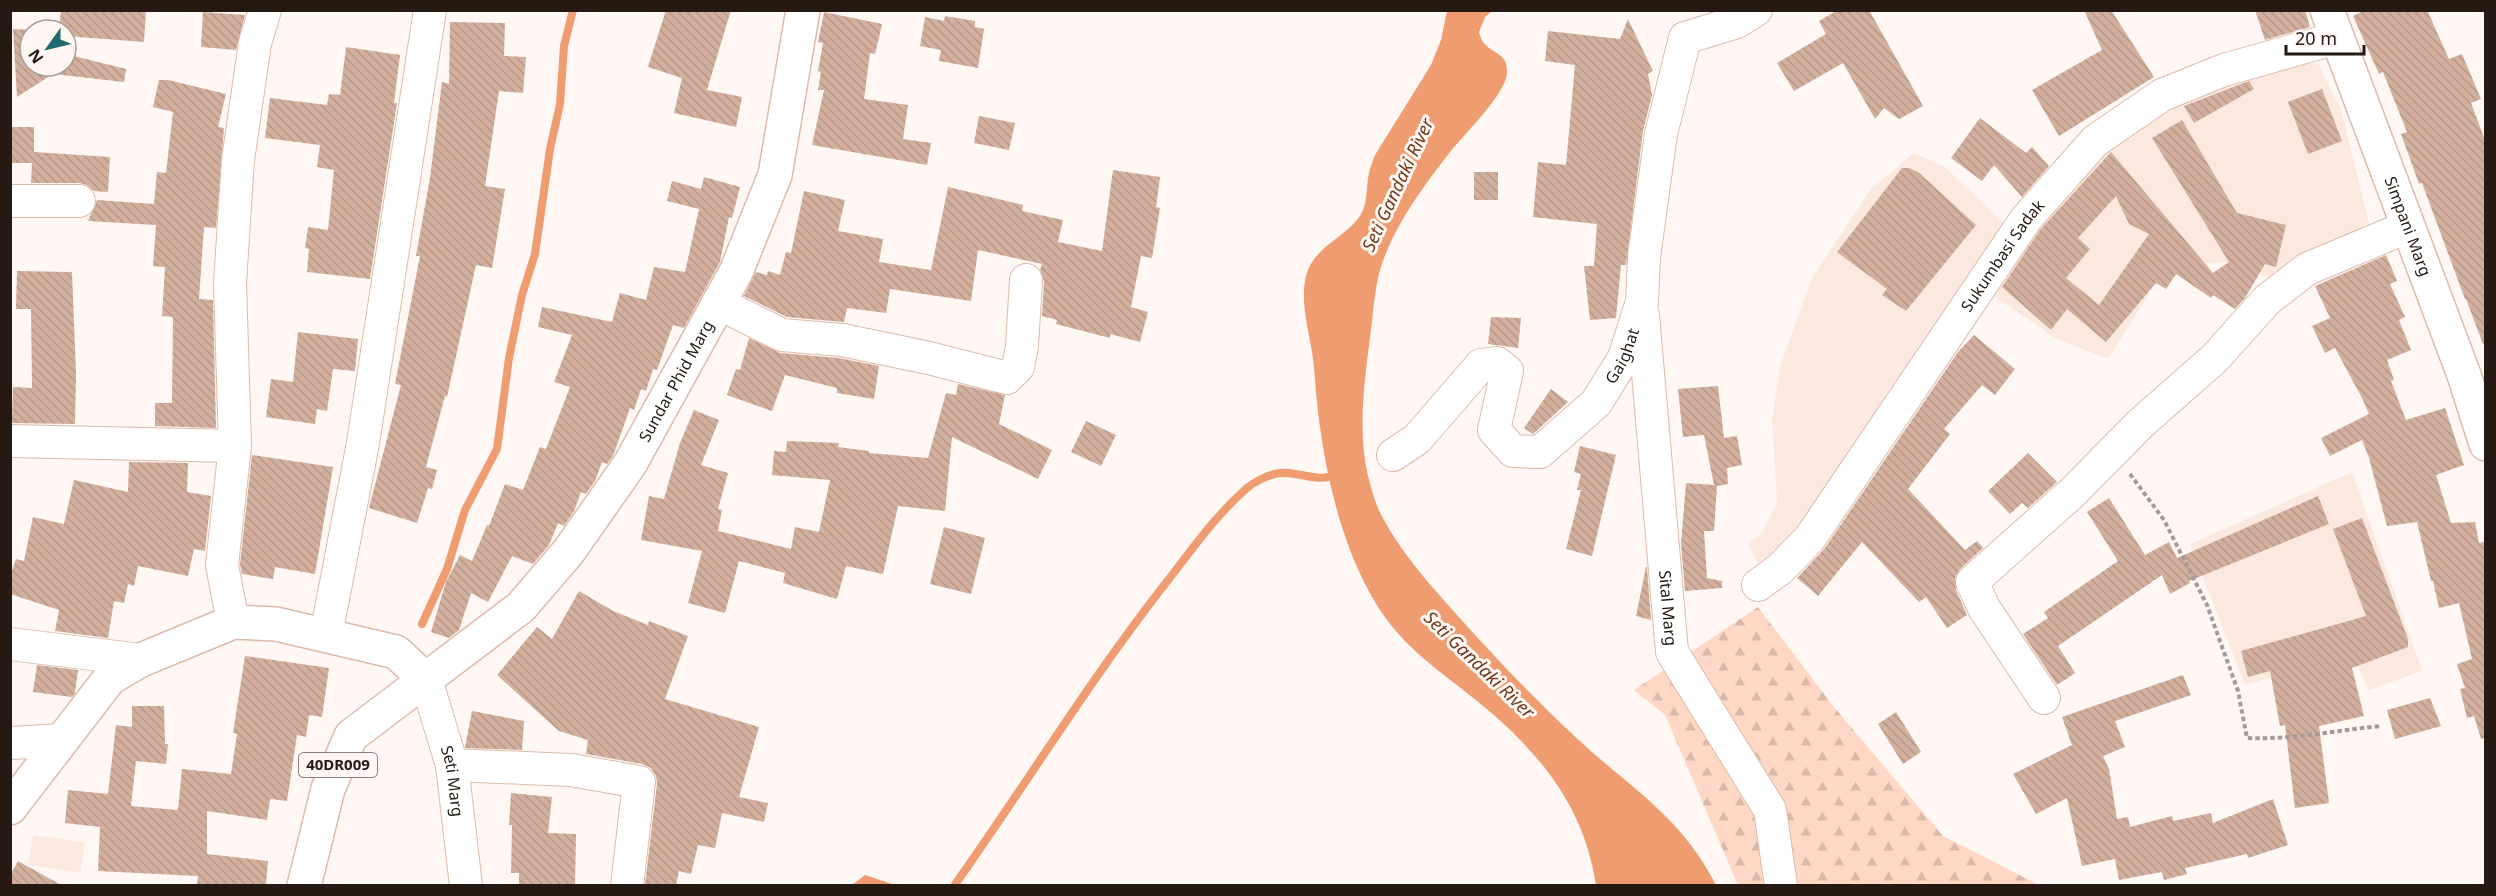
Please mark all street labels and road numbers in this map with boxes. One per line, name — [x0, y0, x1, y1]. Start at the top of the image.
street label: Simpani Marg — [2379, 173, 2437, 279]
street label: Sukumbasi Sadak — [1955, 195, 2049, 316]
street label: Sundar Phid Marg — [633, 316, 718, 446]
street label: Gaighat — [1600, 325, 1644, 388]
street label: Sital Marg — [1654, 569, 1682, 647]
street label: Seti Marg — [436, 743, 469, 818]
road number: 40DR009 — [299, 753, 377, 777]

